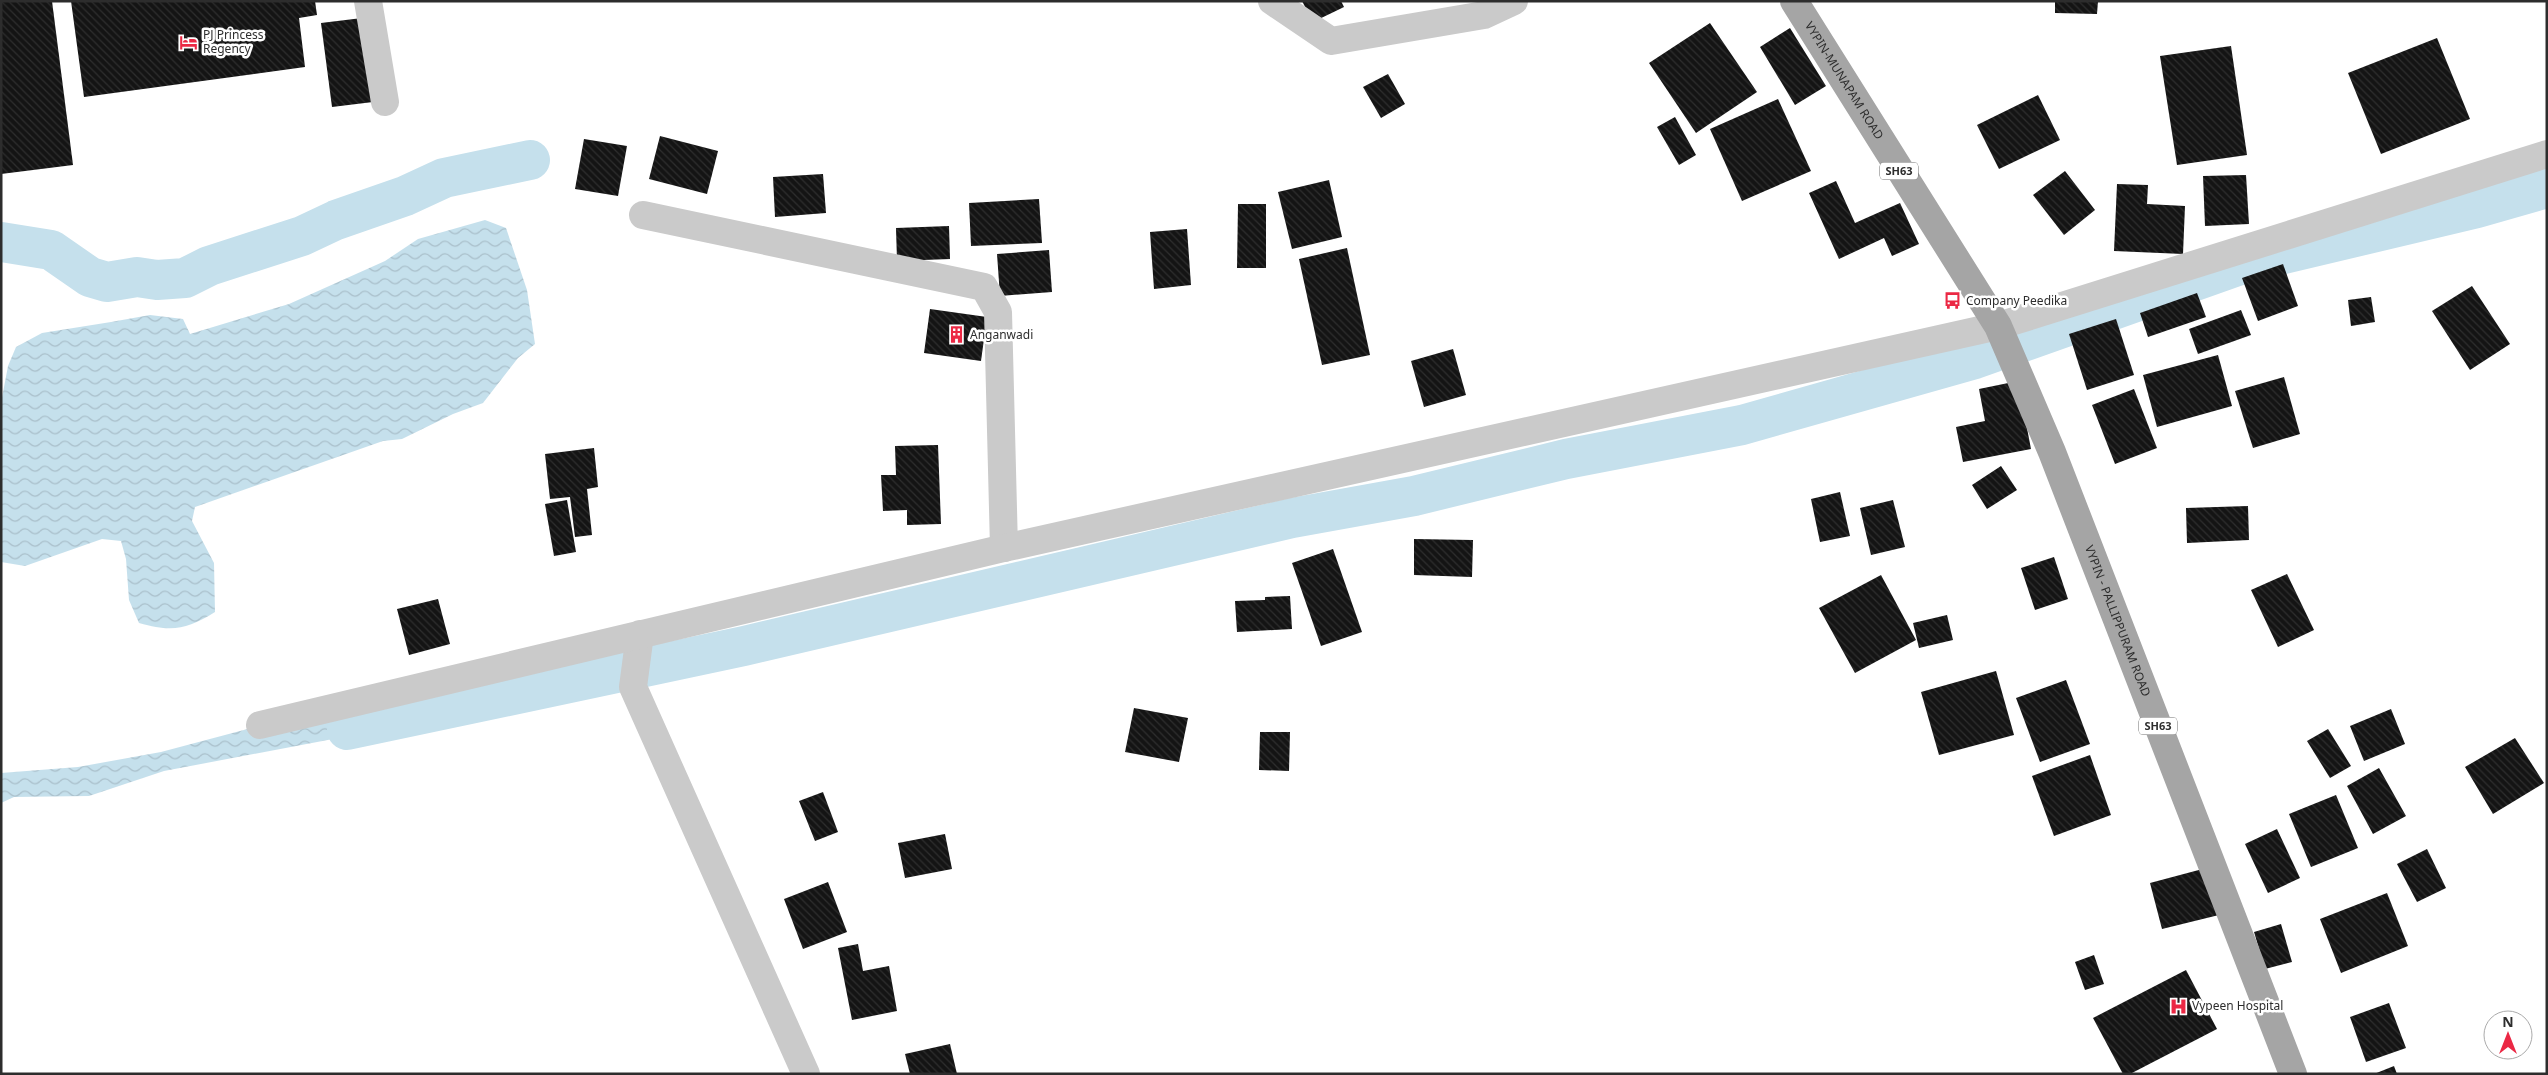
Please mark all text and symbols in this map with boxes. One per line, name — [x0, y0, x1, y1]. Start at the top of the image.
street label: VYPIN-MUNAPAM ROAD — [1801, 18, 1888, 143]
place label: PJ Princess Regency — [203, 26, 264, 57]
hotel icon: PJ Princess Regency — [179, 32, 199, 52]
road number: SH63 — [1880, 162, 1918, 180]
bus stop icon: Company Peedika — [1942, 291, 1962, 311]
place label: Company Peedika — [1966, 292, 2067, 309]
building icon: Anganwadi — [946, 325, 966, 345]
place label: Anganwadi — [970, 326, 1033, 343]
street label: VYPIN - PALLIPPURAM ROAD — [2081, 543, 2155, 699]
road number: SH63 — [2139, 718, 2177, 734]
hospital icon: Vypeen Hospital — [2168, 996, 2188, 1016]
place label: Vypeen Hospital — [2192, 997, 2283, 1014]
north arrow — [2483, 1010, 2533, 1060]
text: N — [2502, 1012, 2514, 1031]

